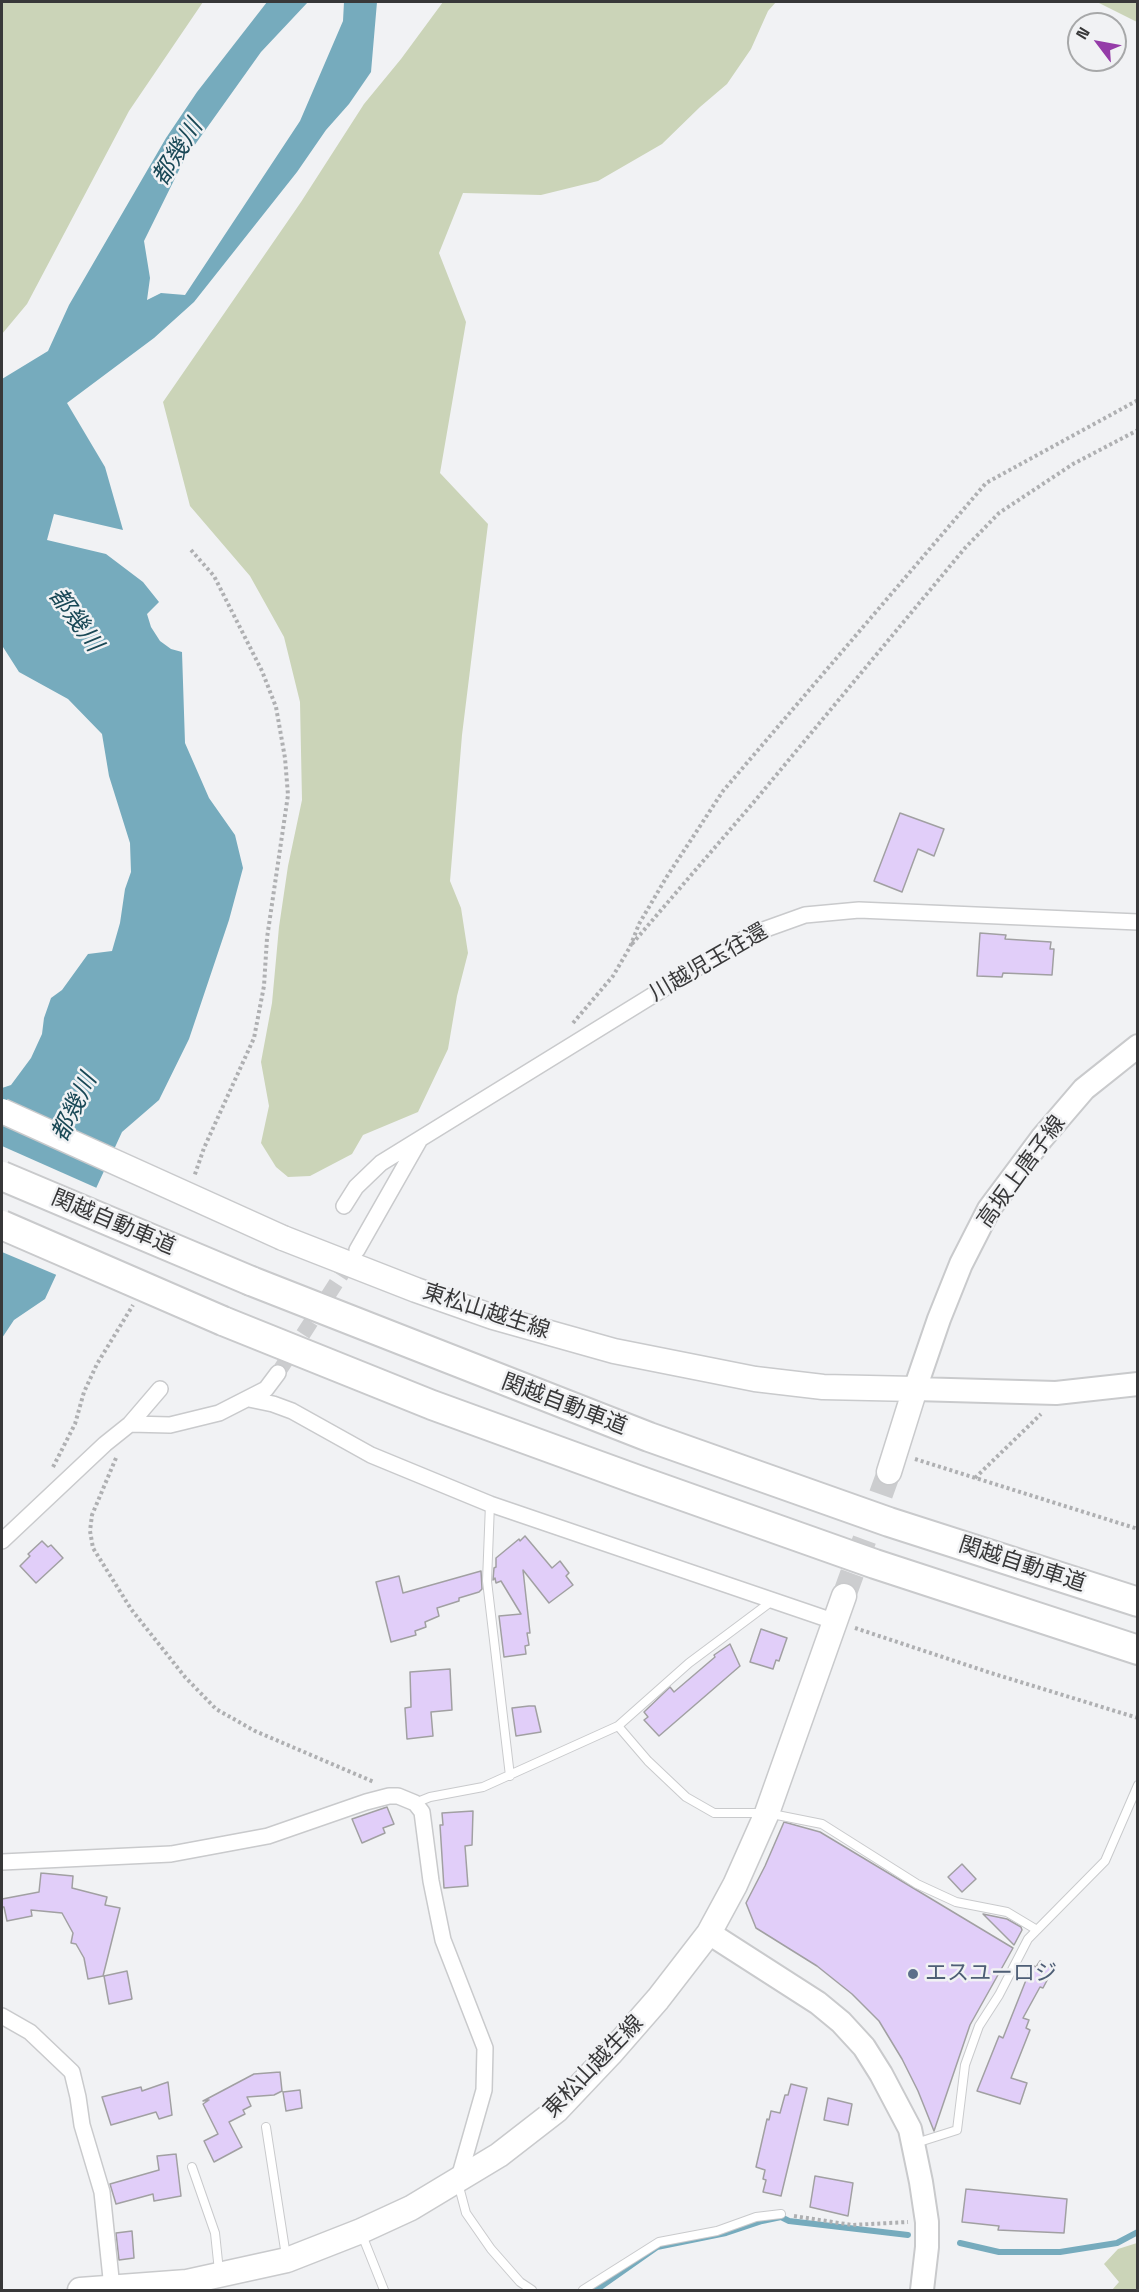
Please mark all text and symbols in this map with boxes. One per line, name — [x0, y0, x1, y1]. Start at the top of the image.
north arrow — [1067, 12, 1127, 72]
text: N — [1071, 23, 1095, 43]
water label: 都幾川 — [147, 115, 209, 191]
water label: 都幾川 — [42, 582, 108, 658]
street label: 川越児玉往還 — [645, 919, 773, 1007]
water label: 都幾川 — [46, 1069, 104, 1147]
street label: 高坂上唐子線 — [973, 1111, 1071, 1233]
street label: 関越自動車道 — [47, 1185, 179, 1261]
street label: 東松山越生線 — [419, 1279, 553, 1345]
street label: 関越自動車道 — [498, 1369, 630, 1441]
street label: 関越自動車道 — [955, 1532, 1089, 1598]
place label: エスユーロジ — [925, 1961, 1057, 1987]
marker: エスユーロジ — [906, 1967, 920, 1981]
street label: 東松山越生線 — [539, 2010, 649, 2124]

